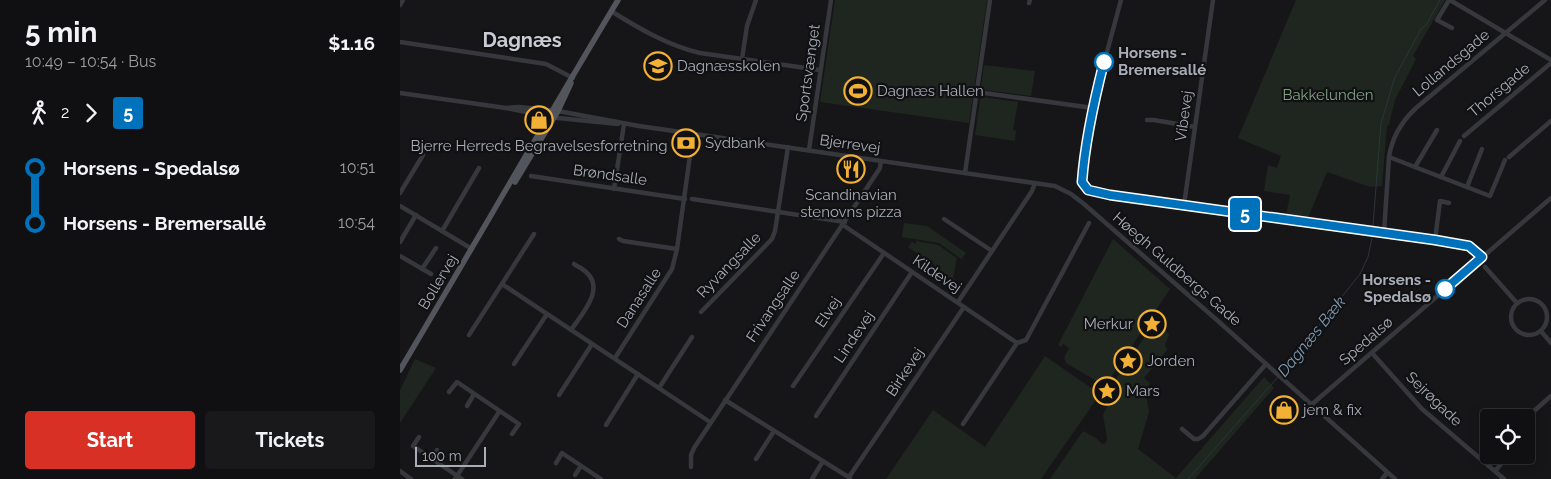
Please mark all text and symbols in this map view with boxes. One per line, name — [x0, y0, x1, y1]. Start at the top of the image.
text: 5 min — [25, 16, 97, 49]
street label: Sportsvænget — [792, 23, 824, 123]
street label: Lollandsgade — [1409, 26, 1493, 100]
district label: Dagnæs — [482, 28, 562, 52]
text: $1.16 — [328, 32, 375, 54]
place label: Horsens - Bremersallé — [1118, 44, 1206, 79]
school or university icon: Dagnæsskolen — [643, 51, 673, 81]
text: 10:49 – 10:54 · Bus — [25, 52, 156, 71]
marker: Horsens - Bremersallé — [1094, 52, 1114, 72]
place label: Dagnæsskolen — [677, 57, 780, 75]
street label: Thorsgade — [1465, 59, 1534, 121]
sports icon: Dagnæs Hallen — [843, 76, 873, 106]
place label: Dagnæs Hallen — [877, 82, 984, 100]
park label: Bakkelunden — [1282, 86, 1374, 104]
street label: Vibevej — [1172, 89, 1196, 143]
icon: walk — [25, 99, 53, 127]
icon: forward — [77, 99, 105, 127]
text: 5 — [123, 102, 133, 123]
text: 2 — [61, 103, 69, 122]
shop icon: Bjerre Herreds Begravelsesforretning — [524, 105, 554, 135]
bank icon: Sydbank — [671, 128, 701, 158]
street label: Bjerrevej — [819, 131, 881, 157]
place label: Sydbank — [705, 134, 765, 152]
place label: Bjerre Herreds Begravelsesforretning — [410, 137, 668, 155]
restaurant icon: Scandinavian stenovns pizza — [836, 154, 866, 184]
text: Horsens - Spedalsø — [63, 157, 240, 179]
text: 10:51 — [340, 158, 375, 177]
street label: Brøndsalle — [572, 161, 648, 189]
place label: Scandinavian stenovns pizza — [800, 186, 902, 221]
line badge: 5 — [1229, 198, 1261, 230]
text: 5 — [1240, 203, 1250, 224]
street label: Høegh Guldbergs Gade — [1109, 208, 1245, 330]
text: Horsens - Bremersallé — [63, 212, 266, 234]
text: 10:54 — [338, 213, 375, 232]
street label: Ryvangsalle — [693, 228, 765, 302]
street label: Bollervej — [415, 251, 461, 313]
street label: Kildevej — [909, 251, 965, 297]
street label: Danasalle — [613, 264, 665, 331]
street label: Frivangsalle — [742, 266, 804, 346]
place label: Horsens - Spedalsø — [1362, 271, 1431, 306]
marker: Horsens - Spedalsø — [1435, 279, 1455, 299]
water label: Dagnæs Bæk — [1273, 292, 1350, 380]
street label: Elvej — [811, 293, 845, 331]
street label: Lindevej — [830, 308, 878, 366]
place icon: Merkur — [1137, 309, 1167, 339]
street label: Spedalsø — [1336, 313, 1396, 369]
place label: Merkur — [1084, 315, 1134, 333]
street label: Birkevej — [882, 344, 928, 400]
place icon: Jorden — [1113, 346, 1143, 376]
place label: Jorden — [1147, 352, 1195, 370]
street label: Sejrøgade — [1402, 368, 1466, 430]
place icon: Mars — [1092, 376, 1122, 406]
place label: Mars — [1126, 382, 1160, 400]
shop icon: jem & fix — [1269, 395, 1299, 425]
place label: jem & fix — [1301, 401, 1362, 419]
map controls — [1480, 409, 1535, 464]
button: locate — [1480, 409, 1535, 464]
button: Start — [25, 411, 195, 469]
button: Tickets — [205, 411, 375, 469]
scale bar — [415, 444, 486, 467]
text: 100 m — [422, 448, 462, 464]

